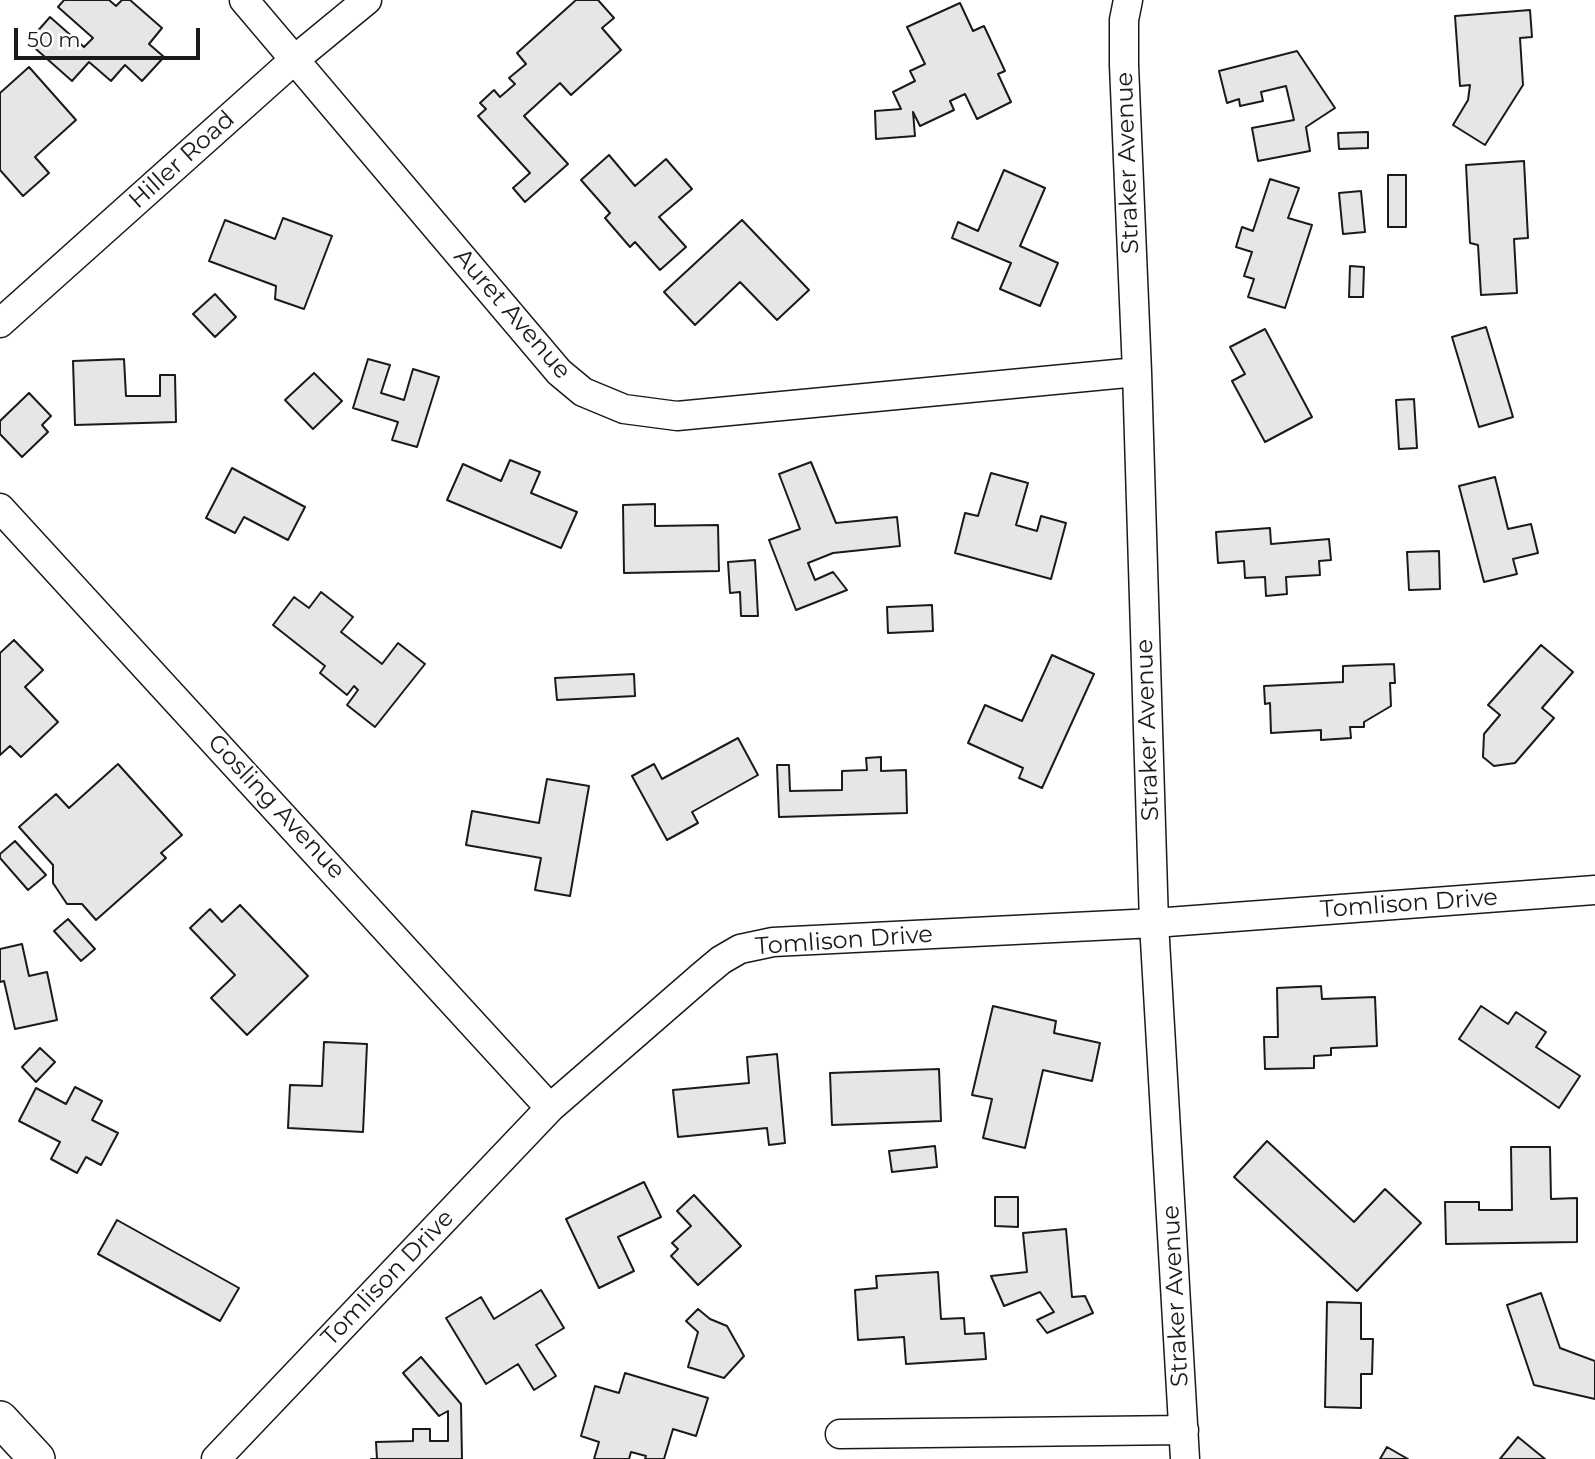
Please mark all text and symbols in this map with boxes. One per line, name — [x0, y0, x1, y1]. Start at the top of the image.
scale bar — [18, 14, 203, 58]
text: 50 m — [27, 27, 81, 52]
street label: Straker Avenue — [1110, 71, 1146, 255]
street label: Hiller Road — [123, 105, 241, 215]
street label: Auret Avenue — [447, 243, 577, 385]
street label: Straker Avenue — [1130, 638, 1166, 822]
street label: Gosling Avenue — [201, 729, 351, 885]
street label: Tomlison Drive — [1319, 883, 1499, 925]
street label: Tomlison Drive — [754, 920, 934, 962]
street label: Tomlison Drive — [316, 1204, 460, 1352]
street label: Straker Avenue — [1157, 1204, 1195, 1388]

